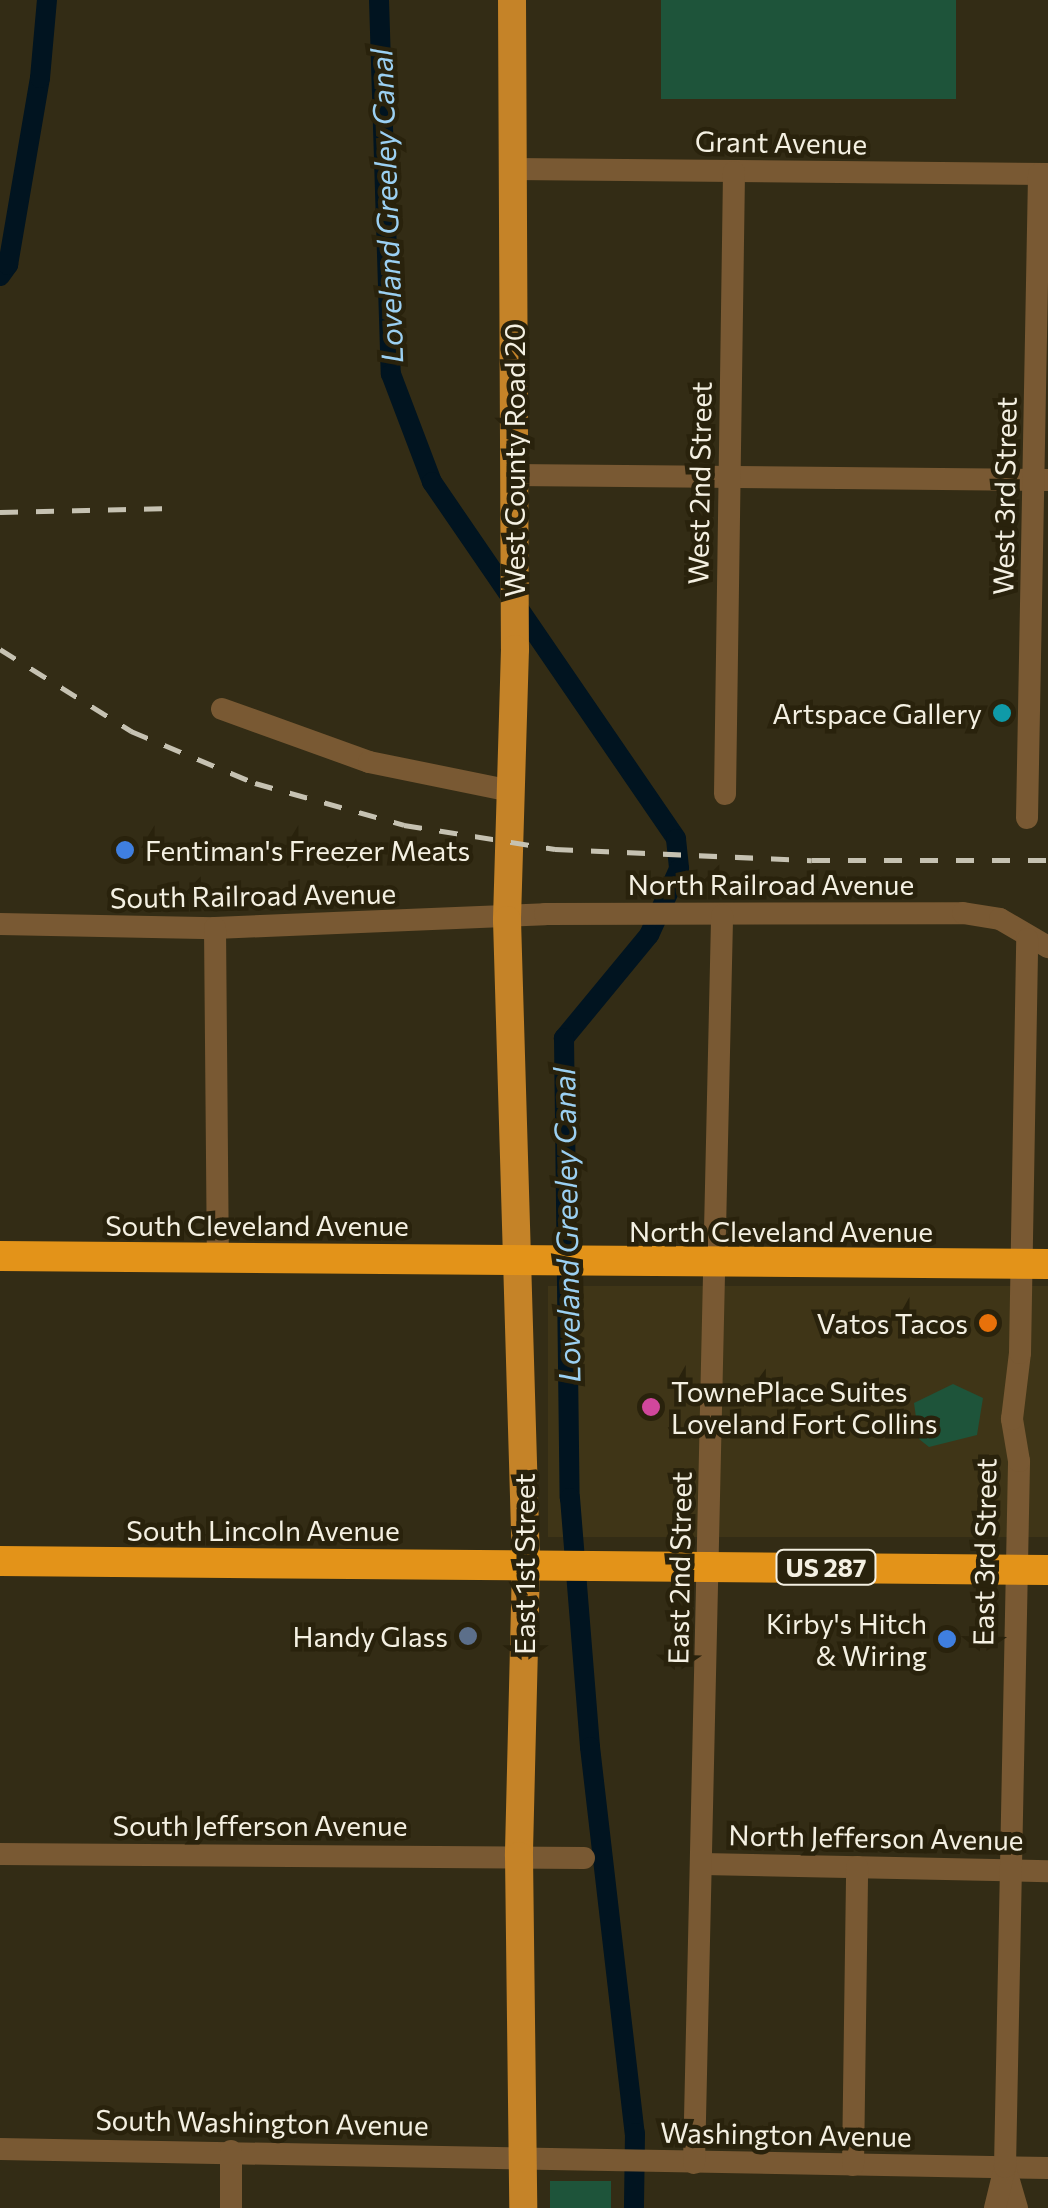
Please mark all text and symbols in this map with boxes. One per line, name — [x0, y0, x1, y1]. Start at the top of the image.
water label: Loveland Greeley Canal — [363, 48, 409, 364]
street label: Grant Avenue — [695, 124, 867, 160]
street label: West County Road 20 — [497, 323, 531, 597]
street label: West 2nd Street — [680, 381, 718, 585]
street label: West 3rd Street — [985, 397, 1023, 595]
place label: Artspace Gallery — [772, 696, 982, 730]
marker: Artspace Gallery — [991, 702, 1013, 724]
place label: Fentiman's Freezer Meats — [145, 833, 470, 867]
marker: Fentiman's Freezer Meats — [114, 839, 136, 861]
street label: North Railroad Avenue — [628, 867, 914, 901]
street label: South Railroad Avenue — [110, 876, 396, 914]
water label: Loveland Greeley Canal — [545, 1067, 587, 1383]
street label: South Cleveland Avenue — [105, 1208, 409, 1242]
street label: North Cleveland Avenue — [629, 1214, 933, 1248]
place label: Vatos Tacos — [817, 1306, 968, 1340]
marker: Vatos Tacos — [977, 1312, 999, 1334]
place label: TownePlace Suites Loveland Fort Collins — [671, 1374, 938, 1440]
marker: TownePlace Suites Loveland Fort Collins — [640, 1396, 662, 1418]
street label: East 3rd Street — [966, 1458, 1002, 1646]
street label: East 2nd Street — [661, 1471, 697, 1665]
street label: East 1st Street — [507, 1473, 541, 1655]
street label: South Lincoln Avenue — [126, 1513, 400, 1547]
road number: US 287 — [774, 1547, 878, 1587]
place label: Kirby's Hitch & Wiring — [766, 1606, 927, 1672]
place label: Handy Glass — [293, 1619, 448, 1653]
marker: Handy Glass — [457, 1625, 479, 1647]
marker: Kirby's Hitch & Wiring — [936, 1628, 958, 1650]
street label: South Jefferson Avenue — [113, 1808, 407, 1842]
street label: North Jefferson Avenue — [728, 1818, 1024, 1856]
street label: South Washington Avenue — [95, 2102, 429, 2142]
street label: Washington Avenue — [660, 2115, 912, 2153]

